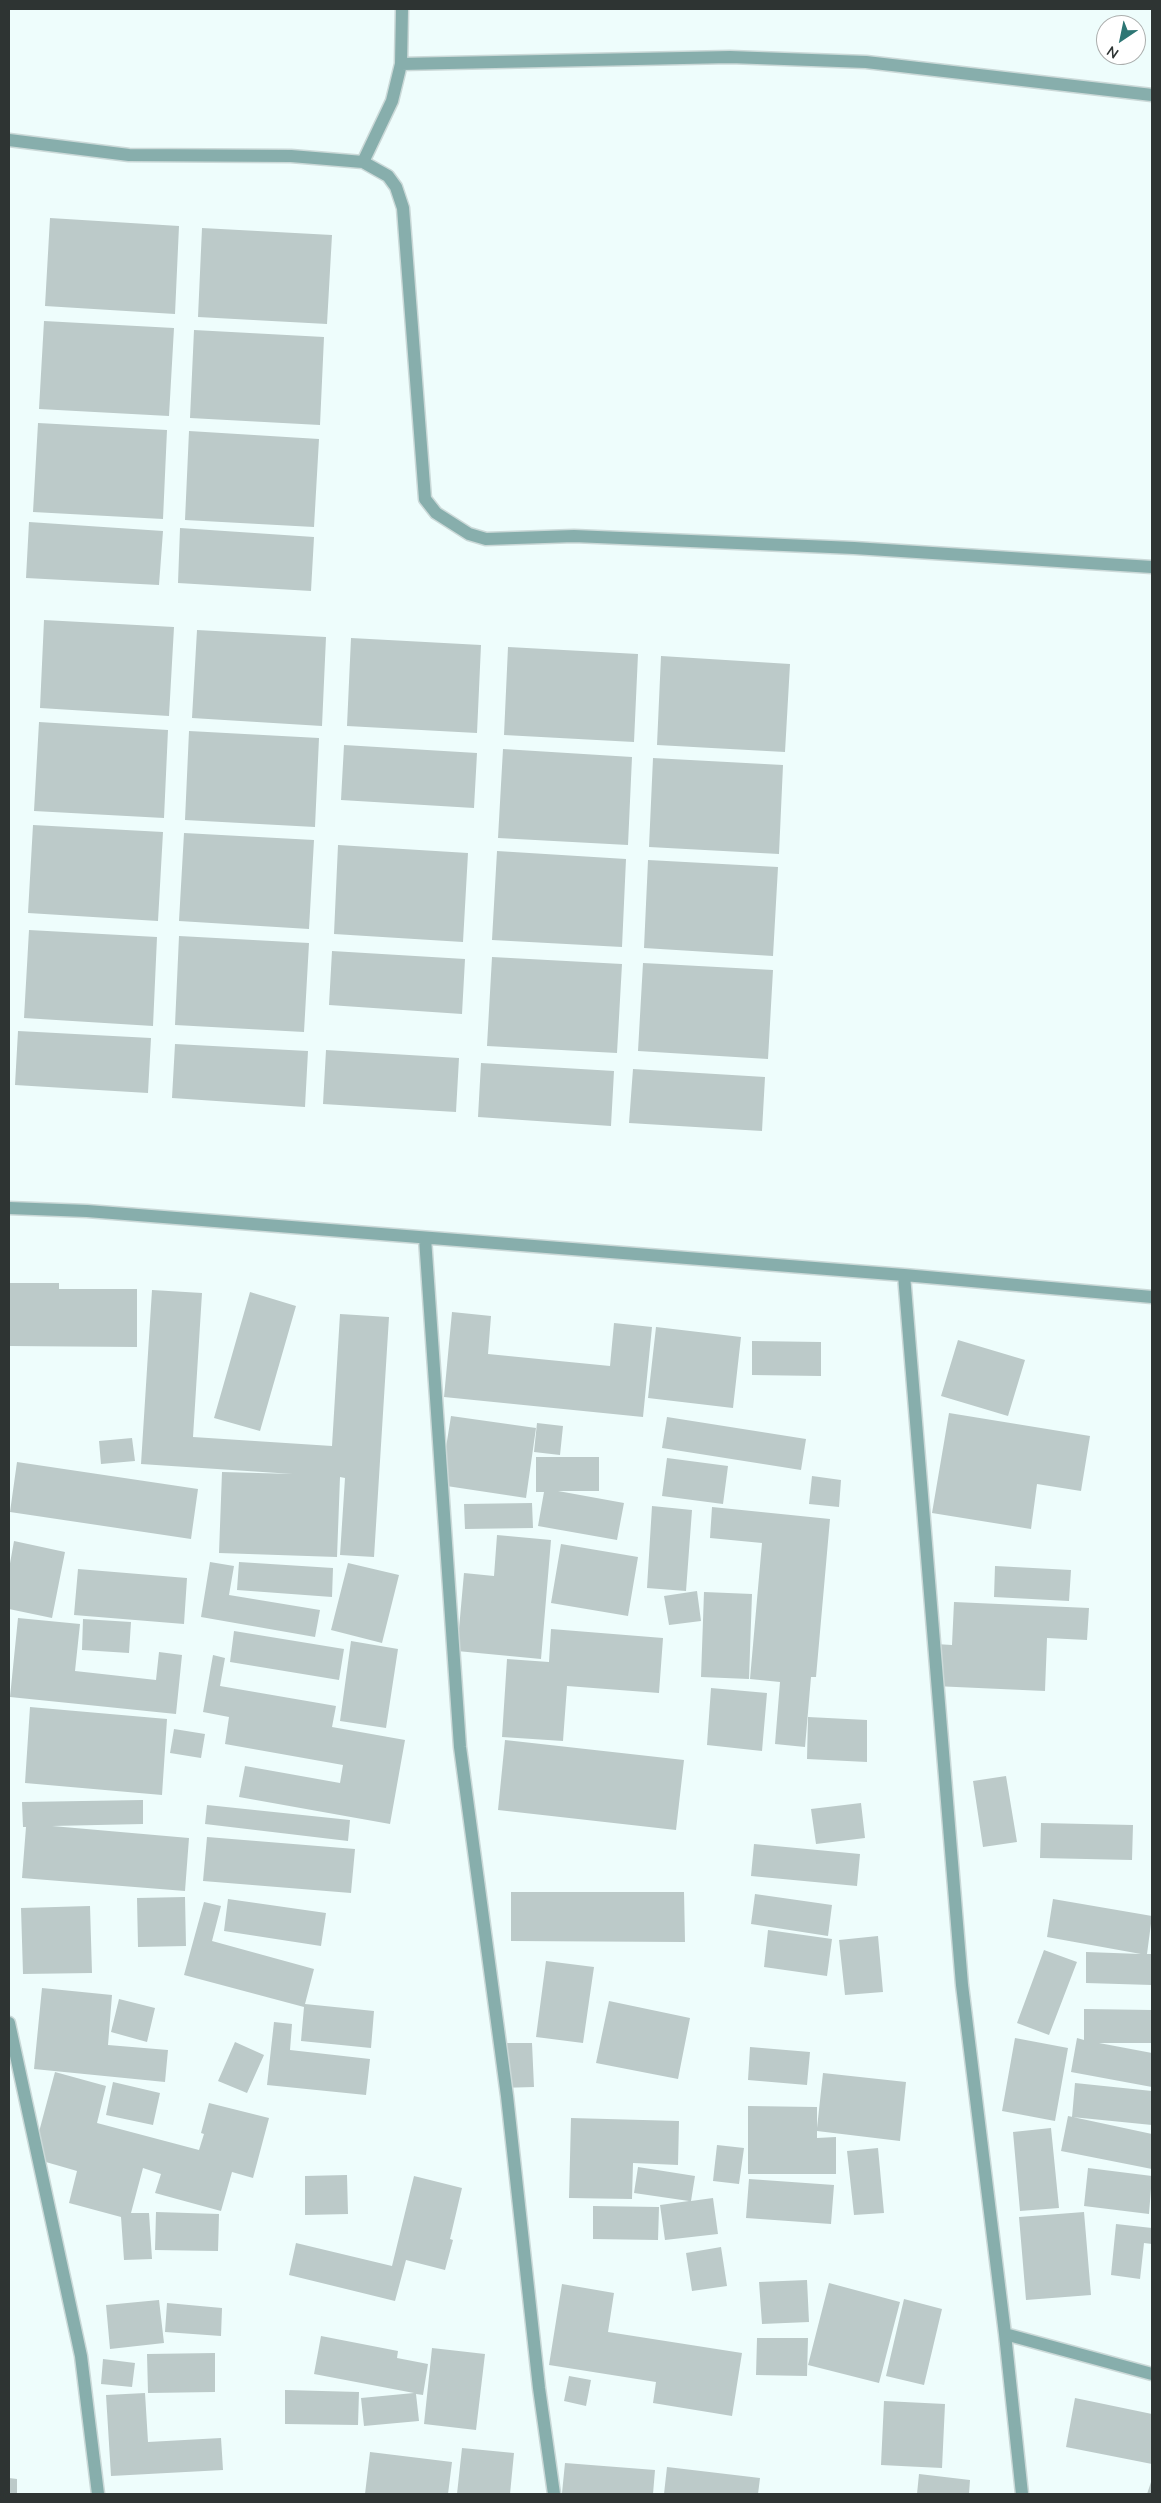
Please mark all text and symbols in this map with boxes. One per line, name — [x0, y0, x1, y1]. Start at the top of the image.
north arrow — [1096, 15, 1146, 65]
text: N — [1103, 41, 1123, 63]

